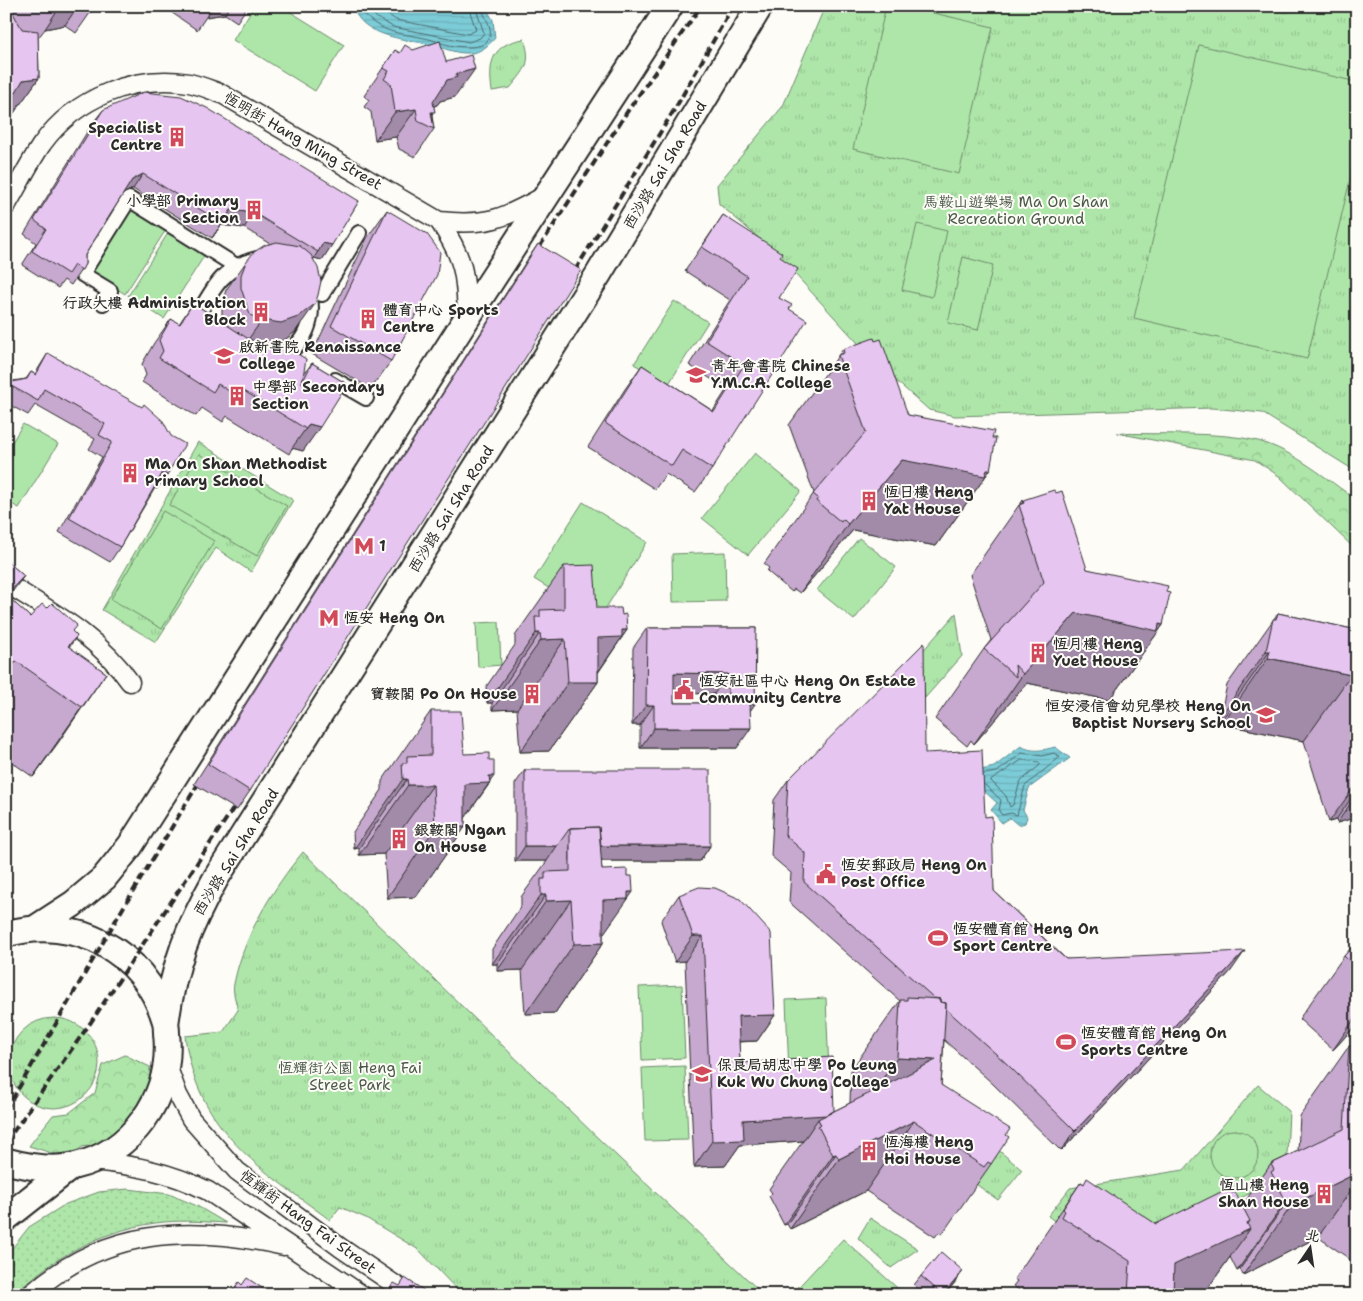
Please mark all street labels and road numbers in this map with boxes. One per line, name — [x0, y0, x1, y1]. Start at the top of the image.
street label: 恆明街 Hang Ming Street — [220, 87, 386, 195]
street label: 西沙路 Sai Sha Road — [619, 97, 712, 233]
street label: 西沙路 Sai Sha Road — [404, 441, 499, 576]
street label: 西沙路 Sai Sha Road — [189, 784, 284, 919]
street label: 恆輝街 Hang Fai Street — [236, 1166, 380, 1278]

